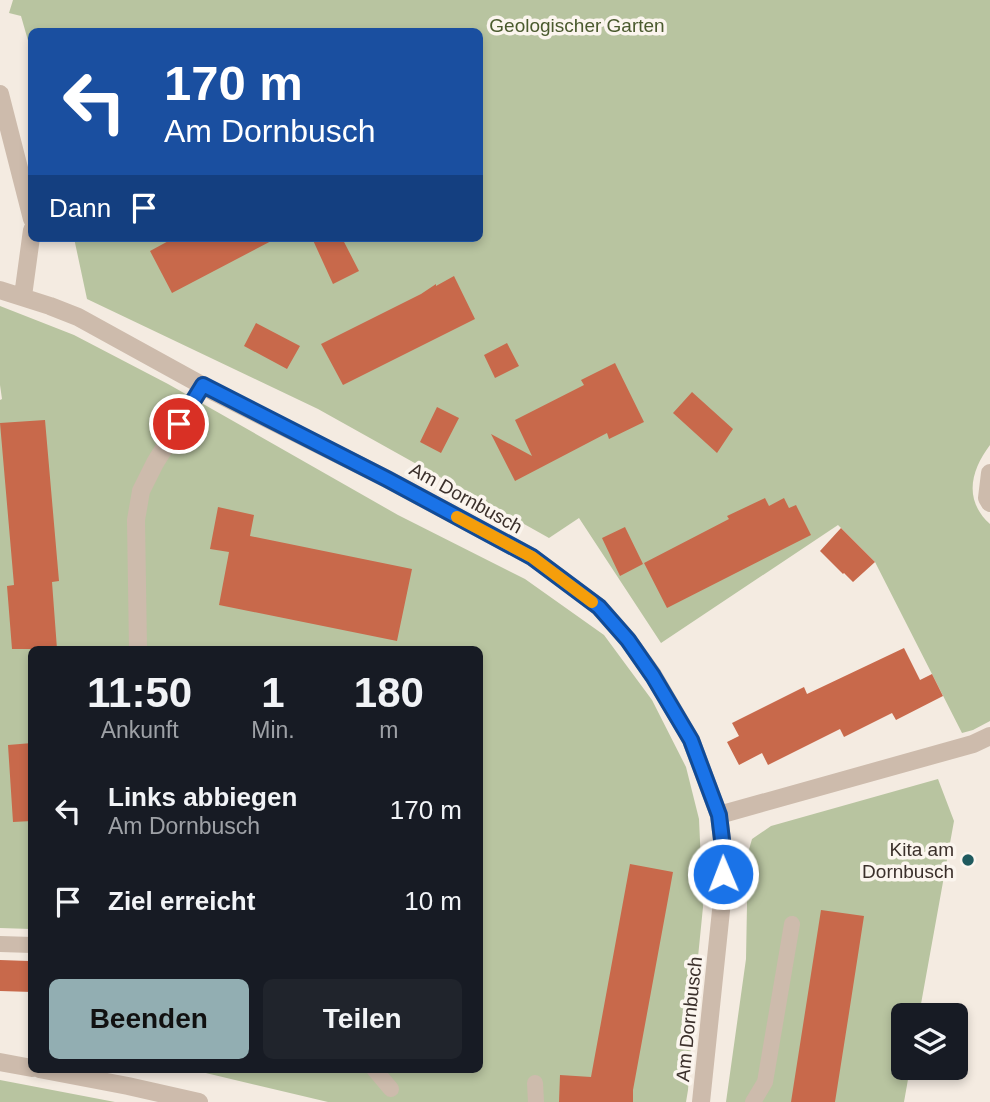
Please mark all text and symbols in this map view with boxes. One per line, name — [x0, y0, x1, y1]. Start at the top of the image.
park label: Geologischer Garten — [489, 15, 665, 36]
icon: left — [49, 56, 140, 147]
text: 170 m — [164, 56, 303, 110]
text: Am Dornbusch — [164, 113, 376, 149]
icon: arrive — [125, 189, 163, 227]
text: Dann — [49, 193, 111, 223]
pin — [149, 394, 209, 454]
icon: arrive — [160, 405, 198, 443]
street label: Am Dornbusch — [406, 458, 526, 538]
text: 11:50 — [87, 669, 192, 716]
text: 1 — [261, 669, 285, 716]
text: 180 — [354, 669, 424, 716]
text: Ankunft — [101, 717, 179, 743]
text: Min. — [251, 717, 295, 743]
text: m — [379, 717, 398, 743]
text: Links abbiegen — [108, 782, 297, 812]
icon: left — [49, 792, 87, 830]
text: 170 m — [390, 795, 462, 825]
text: Am Dornbusch — [108, 813, 260, 839]
position arrow — [686, 837, 760, 911]
place label: Kita am Dornbusch — [862, 839, 954, 882]
marker: Kita am Dornbusch — [960, 852, 976, 868]
icon: arrive — [49, 883, 87, 921]
text: Ziel erreicht — [108, 886, 255, 916]
text: 10 m — [404, 886, 462, 916]
street label: Am Dornbusch — [672, 955, 706, 1083]
button: Beenden — [49, 979, 249, 1059]
button: Teilen — [263, 979, 462, 1059]
map controls — [891, 1003, 968, 1080]
button: layers — [891, 1003, 968, 1080]

